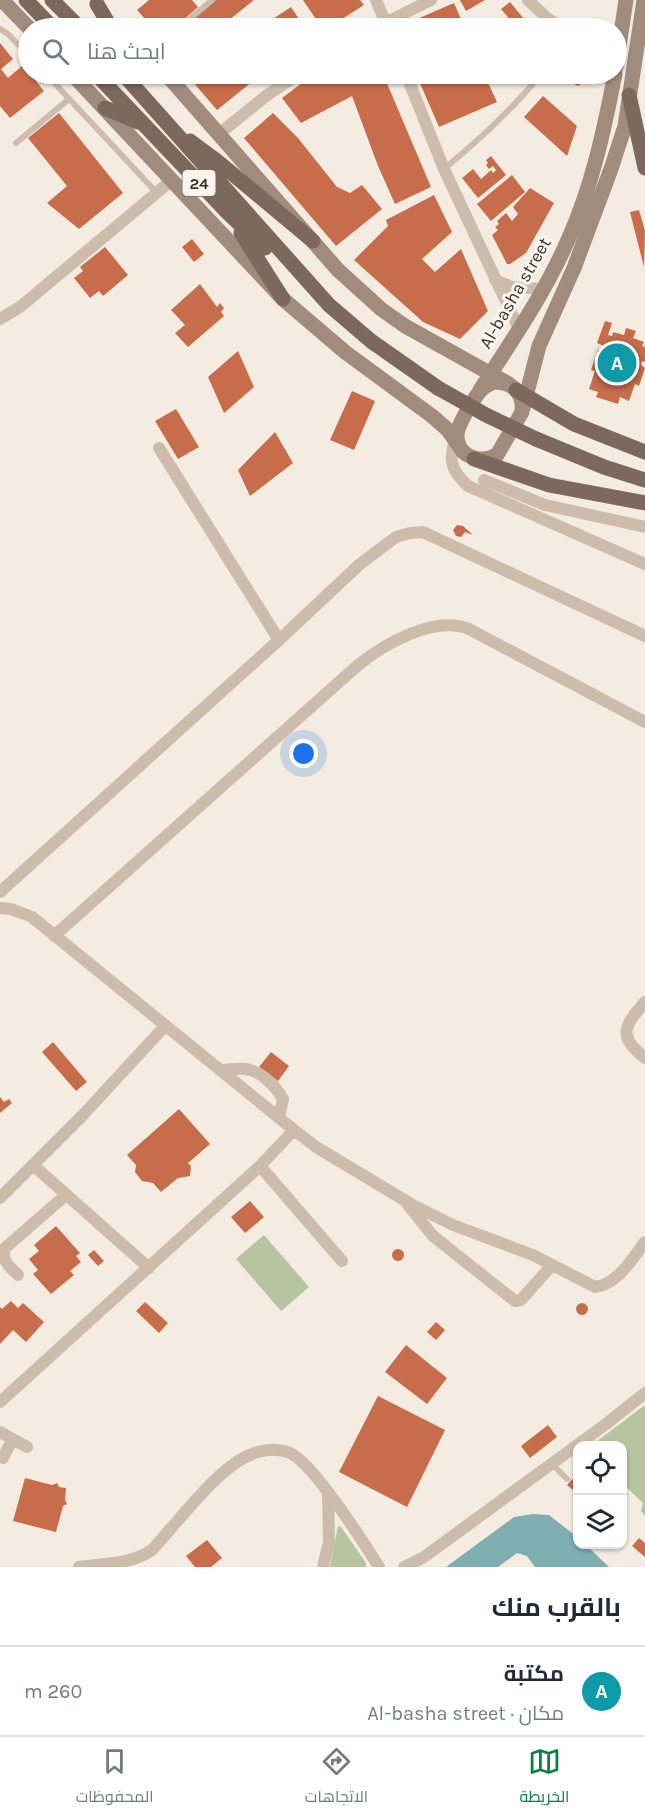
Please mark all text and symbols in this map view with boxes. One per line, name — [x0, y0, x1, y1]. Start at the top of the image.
search box — [18, 18, 627, 84]
icon: search — [39, 35, 72, 68]
text: ابحث هنا — [87, 39, 166, 65]
road number: 24 — [182, 170, 216, 196]
street label: Al-basha street — [474, 233, 556, 353]
pin: A — [598, 340, 636, 386]
your location — [289, 739, 318, 768]
map controls — [573, 1441, 627, 1549]
button: locate — [573, 1441, 627, 1495]
button: layers — [573, 1495, 627, 1549]
text: بالقرب منك — [492, 1592, 621, 1623]
text: مكتبة — [504, 1661, 564, 1687]
text: 260 m — [24, 1680, 82, 1703]
text: A — [595, 1680, 608, 1703]
text: مكان · Al-basha street — [367, 1702, 564, 1725]
tab: المحفوظات — [76, 1745, 154, 1811]
tab: الاتجاهات — [305, 1745, 368, 1811]
tab: الخريطة — [519, 1745, 569, 1811]

